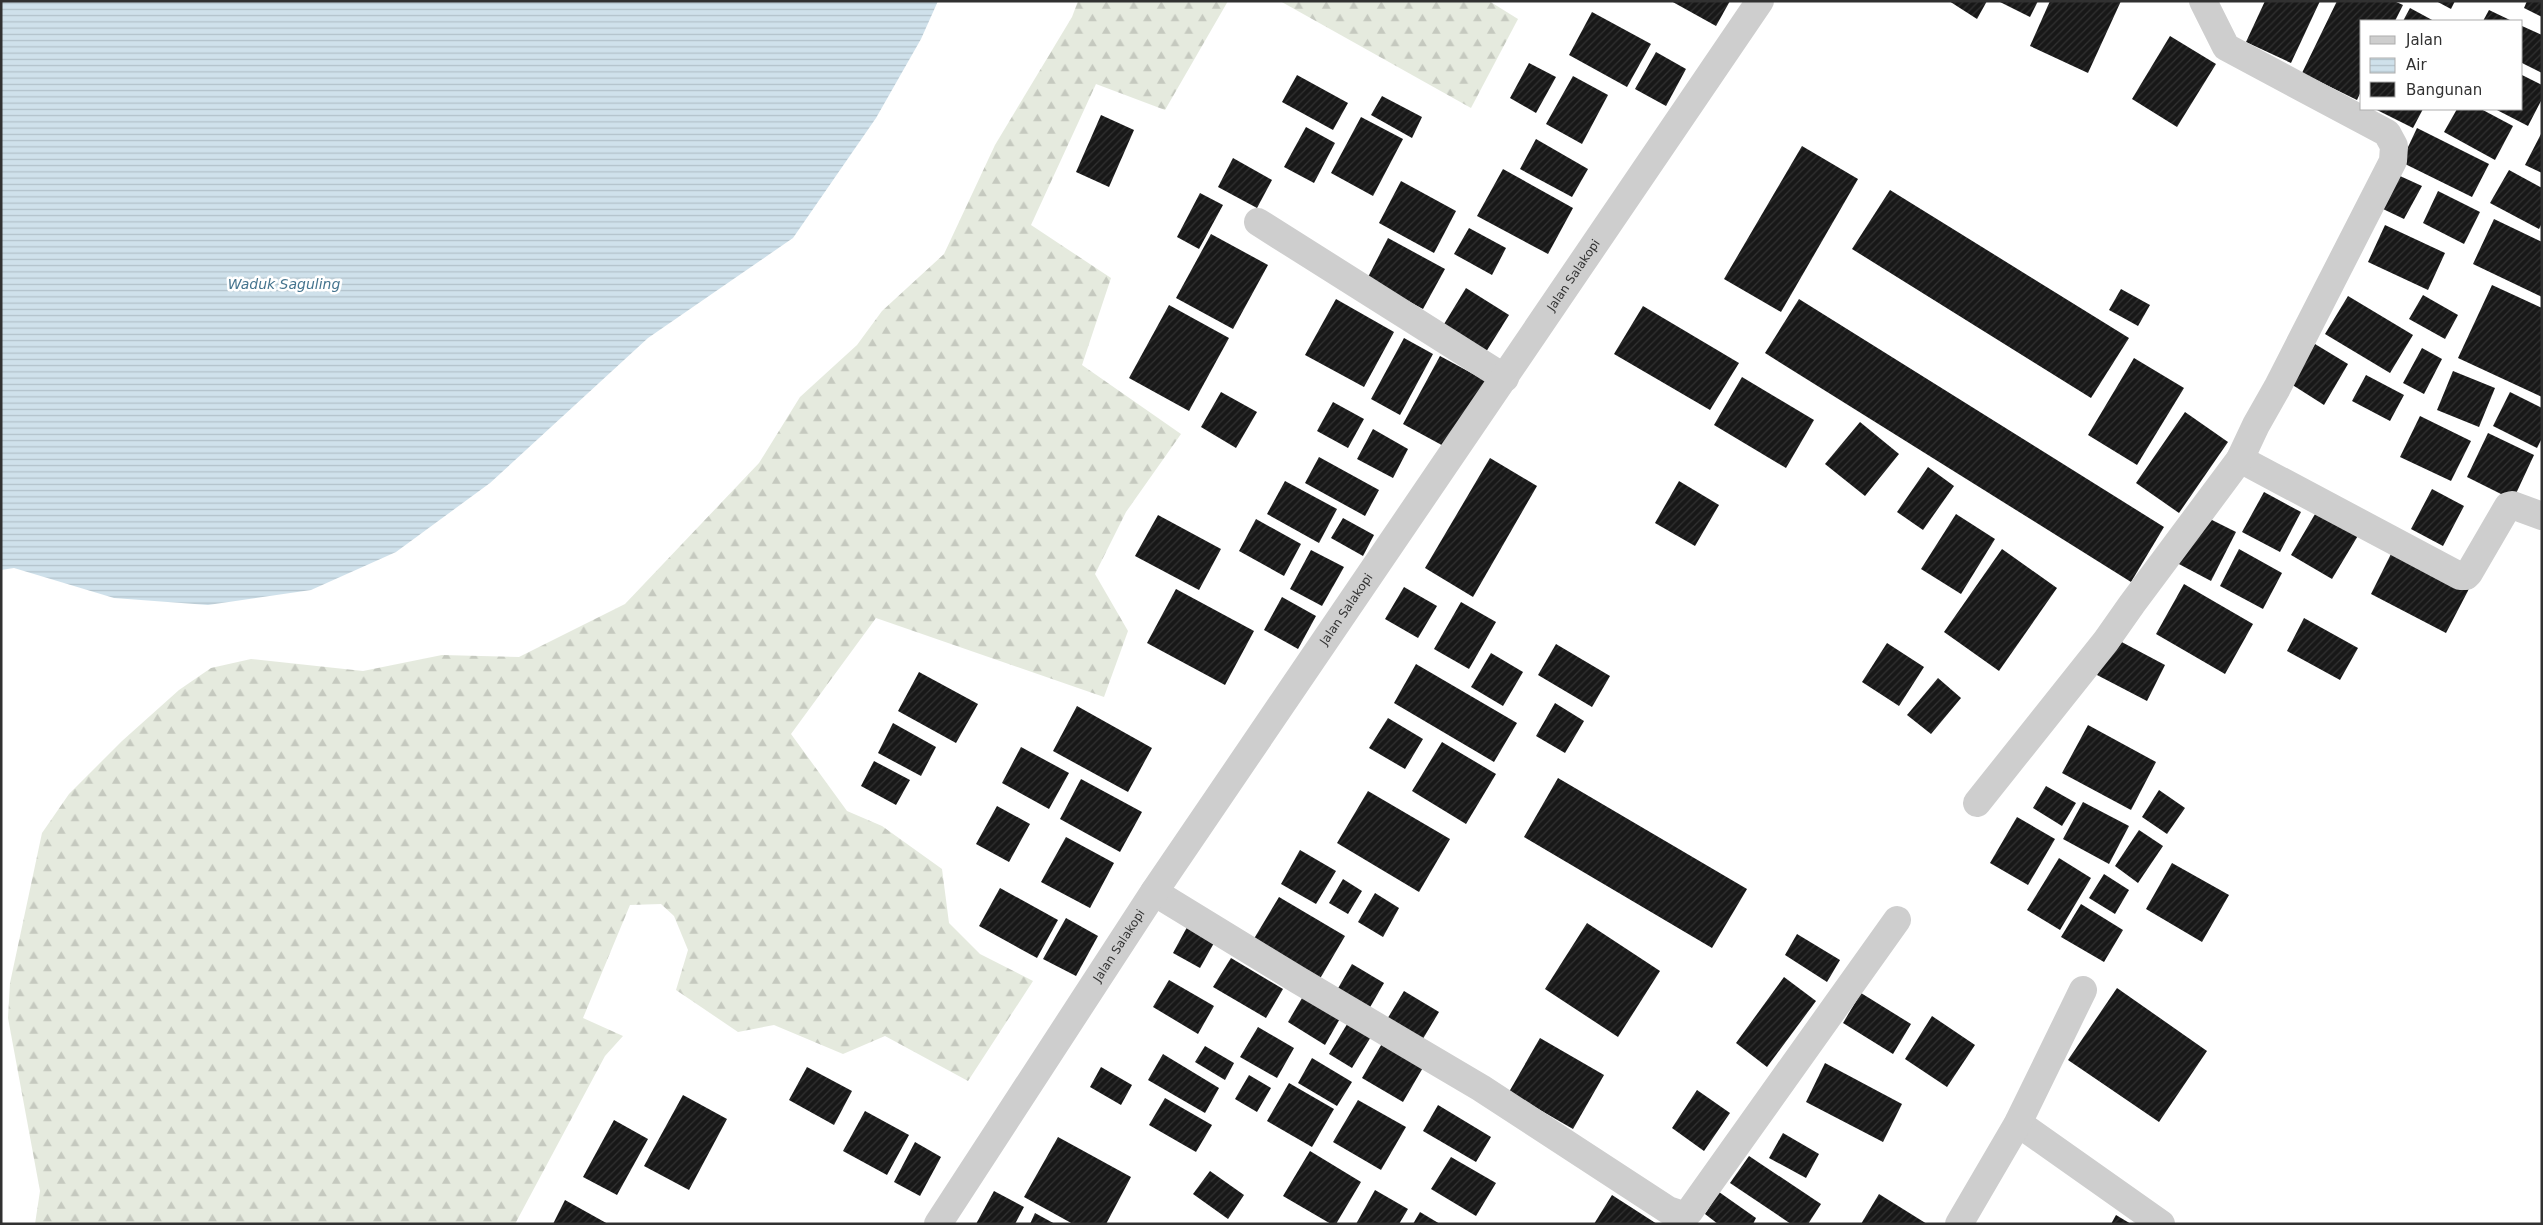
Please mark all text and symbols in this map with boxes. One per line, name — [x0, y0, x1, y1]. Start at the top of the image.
legend — [2360, 20, 2523, 110]
text: Jalan — [2405, 31, 2442, 49]
text: Air — [2406, 56, 2427, 74]
text: Bangunan — [2406, 81, 2482, 99]
street label: Jalan Salakopi — [1544, 237, 1603, 315]
water label: Waduk Saguling — [228, 276, 340, 292]
street label: Jalan Salakopi — [1316, 571, 1376, 649]
street label: Jalan Salakopi — [1090, 907, 1148, 985]

